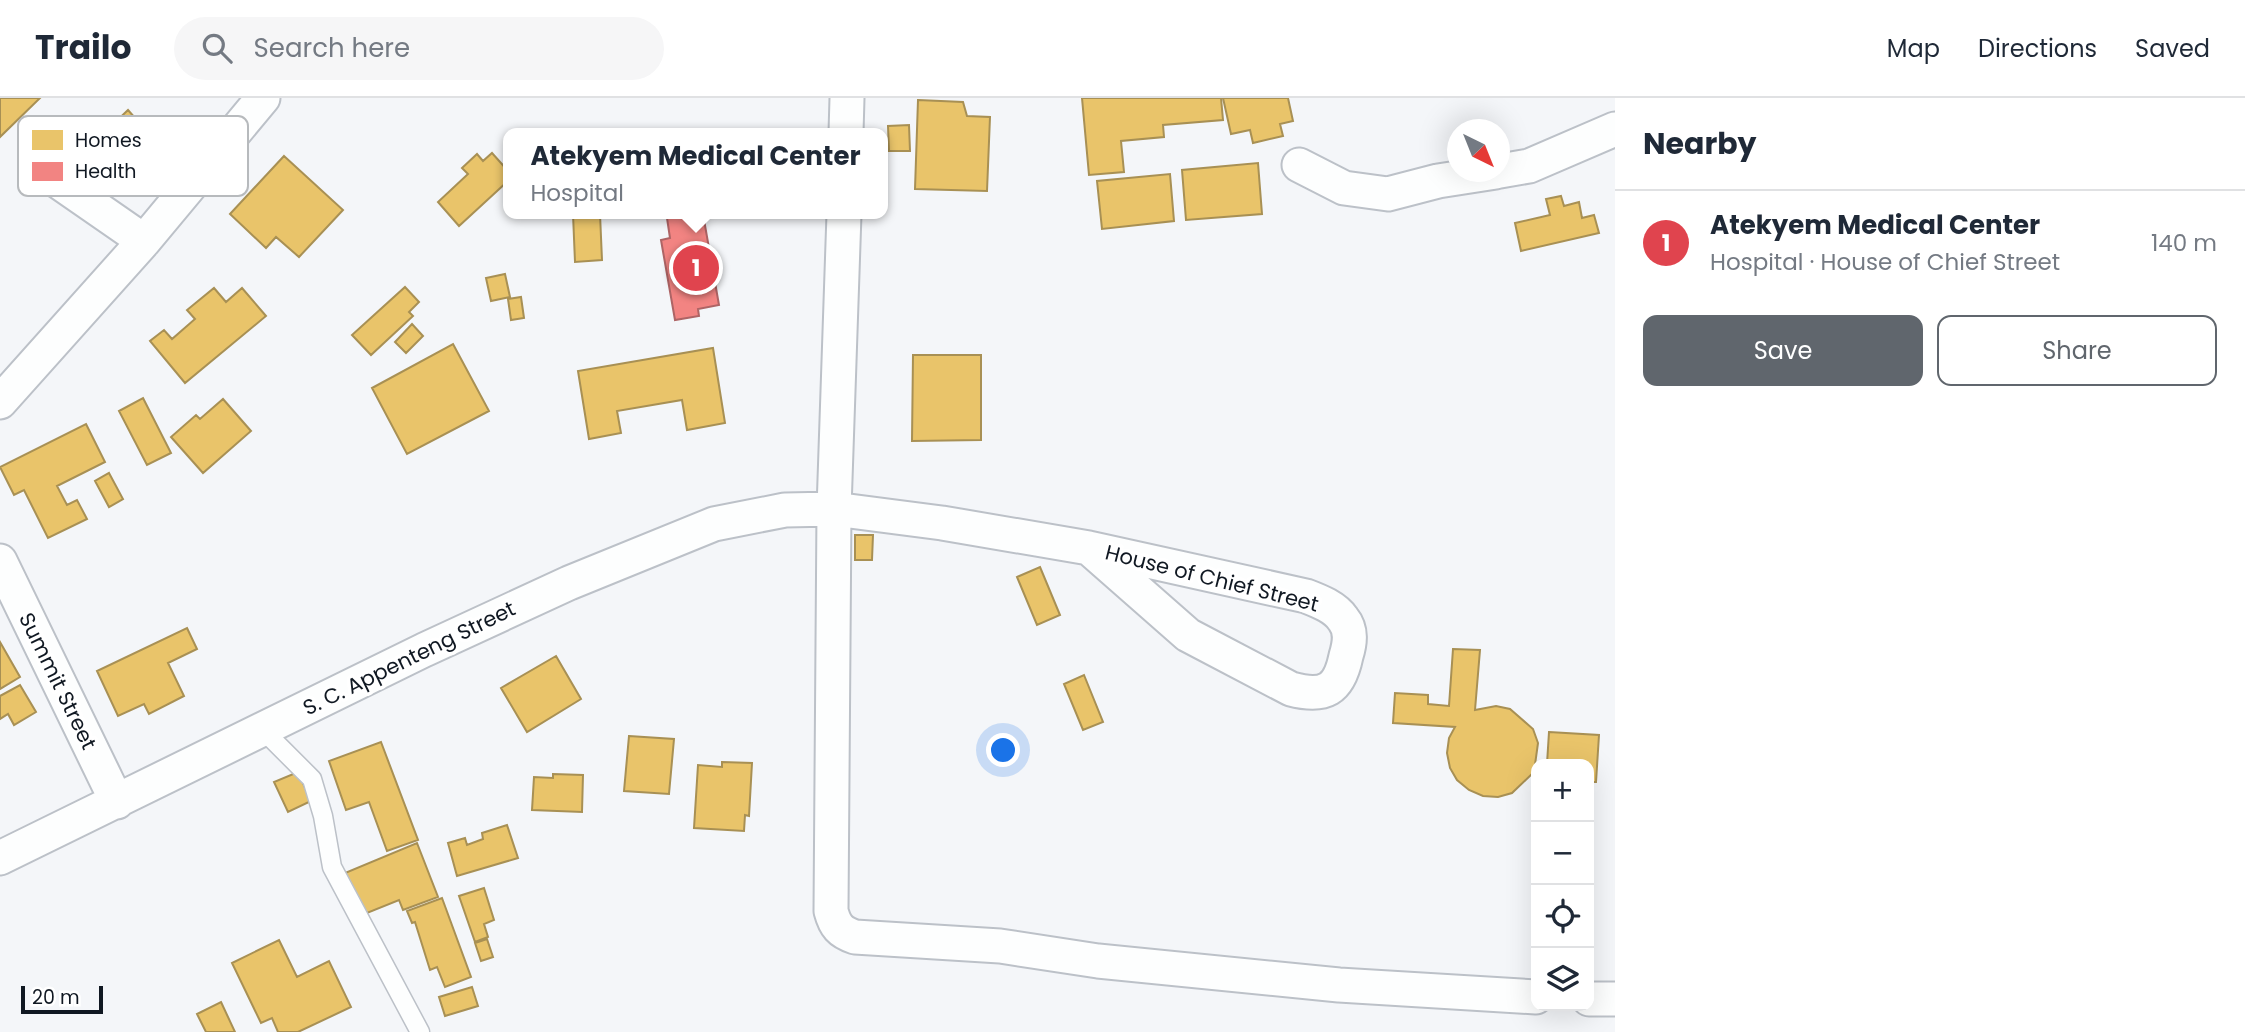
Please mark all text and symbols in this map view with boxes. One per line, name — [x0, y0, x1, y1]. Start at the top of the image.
search box — [174, 17, 664, 80]
text: Trailo — [35, 24, 132, 71]
icon: search — [198, 29, 236, 67]
text: Search here — [254, 30, 410, 66]
text: Map — [1887, 32, 1940, 65]
text: Directions — [1978, 32, 2097, 65]
text: Saved — [2135, 32, 2210, 65]
legend — [18, 116, 248, 196]
north arrow — [1447, 119, 1510, 182]
text: Nearby — [1643, 122, 1757, 165]
text: Homes — [75, 127, 142, 154]
popup — [503, 128, 888, 219]
text: Atekyem Medical Center — [530, 138, 861, 174]
text: Health — [75, 158, 137, 185]
text: Hospital — [530, 177, 624, 209]
text: Atekyem Medical Center — [1710, 207, 2040, 243]
text: 1 — [1662, 227, 1670, 259]
text: 140 m — [2151, 227, 2217, 259]
pin: 1 — [673, 242, 719, 294]
text: Hospital · House of Chief Street — [1710, 246, 2060, 278]
button: Save — [1643, 315, 1923, 386]
button: Share — [1937, 315, 2217, 386]
street label: House of Chief Street — [1102, 537, 1322, 619]
street label: S. C. Appenteng Street — [298, 594, 520, 722]
street label: Summit Street — [12, 608, 104, 754]
your location — [986, 733, 1020, 767]
map controls — [1531, 759, 1594, 1011]
button: + — [1531, 759, 1594, 822]
button: − — [1531, 822, 1594, 885]
button: locate — [1531, 885, 1594, 948]
button: layers — [1531, 948, 1594, 1011]
scale bar — [21, 983, 103, 1015]
text: 20 m — [32, 984, 80, 1011]

